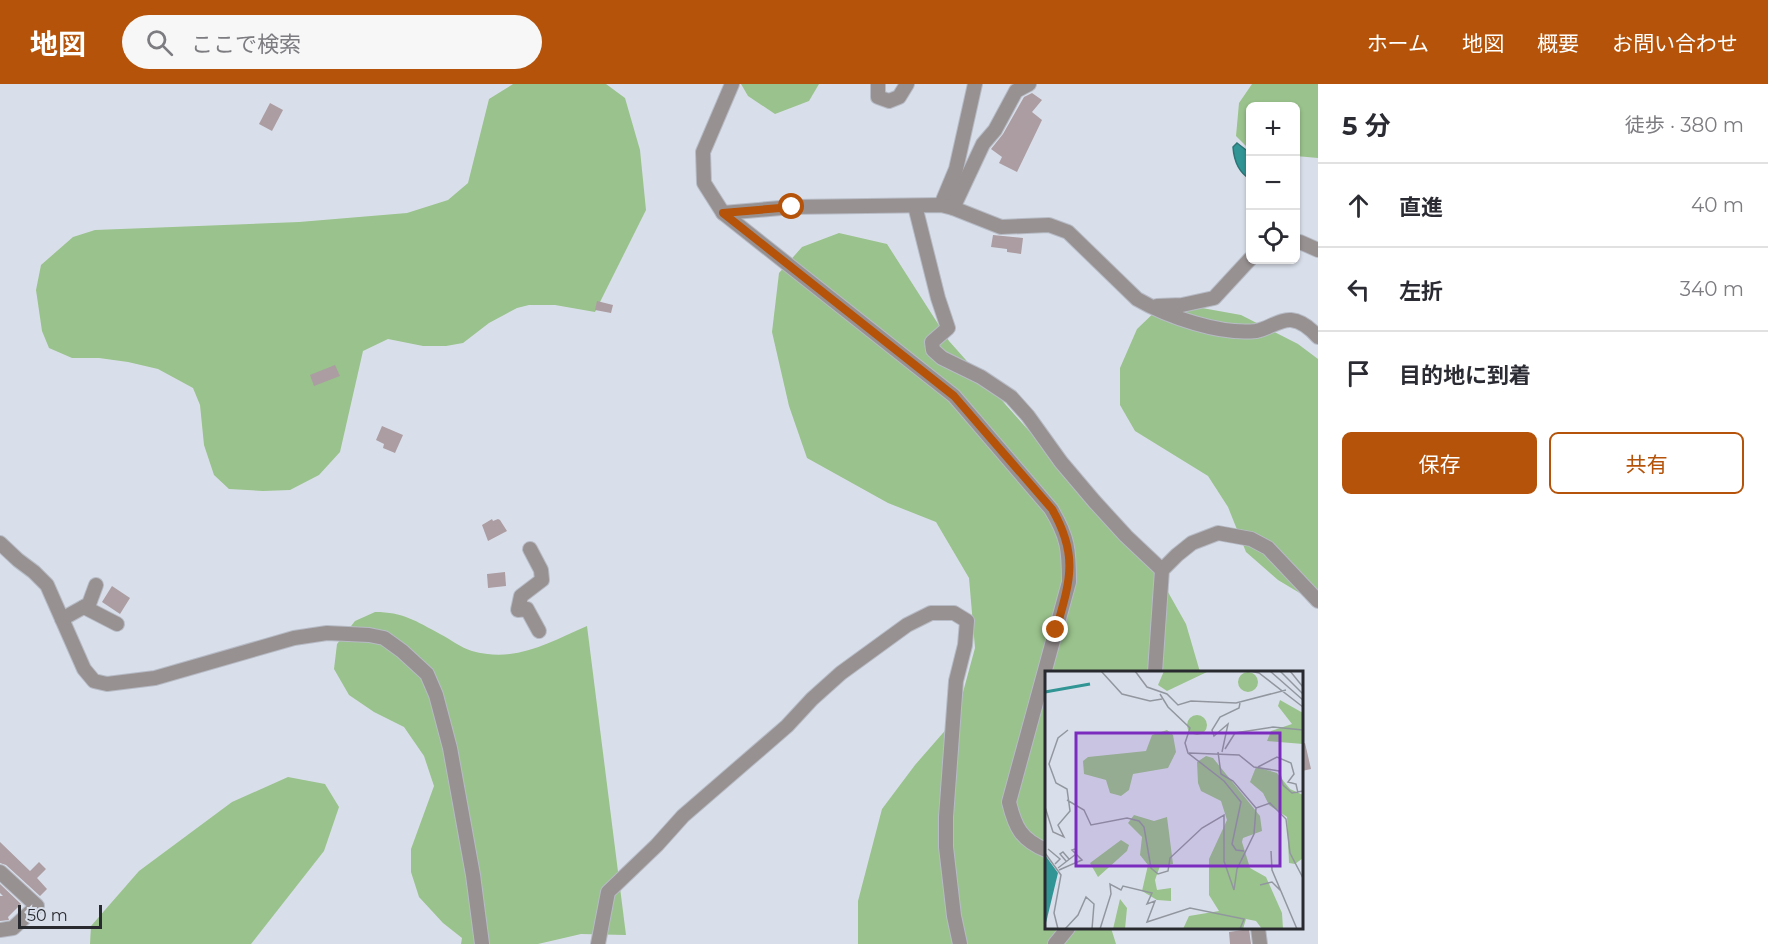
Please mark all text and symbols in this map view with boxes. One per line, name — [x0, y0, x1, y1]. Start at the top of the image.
search box — [122, 15, 542, 69]
icon: search — [143, 26, 176, 59]
text: 地図 — [30, 27, 86, 61]
text: ここで検索 — [191, 31, 301, 58]
text: ホーム — [1367, 31, 1429, 56]
text: 地図 — [1462, 31, 1504, 56]
text: 概要 — [1537, 31, 1579, 56]
text: お問い合わせ — [1612, 31, 1738, 56]
map controls — [1246, 102, 1300, 264]
button: + — [1246, 102, 1300, 156]
text: 5 分 — [1342, 110, 1391, 142]
text: 徒歩 · 380 m — [1625, 113, 1744, 137]
button: − — [1246, 156, 1300, 210]
icon: ahead — [1342, 189, 1375, 222]
route start — [778, 193, 804, 219]
text: 40 m — [1691, 193, 1744, 217]
text: 直進 — [1399, 194, 1443, 221]
button: locate — [1246, 210, 1300, 264]
icon: left — [1342, 273, 1375, 306]
text: 340 m — [1680, 277, 1744, 301]
text: 左折 — [1399, 278, 1443, 305]
icon: arrive — [1342, 357, 1375, 390]
text: 目的地に到着 — [1399, 362, 1531, 389]
button: 保存 — [1342, 432, 1537, 494]
button: 共有 — [1549, 432, 1744, 494]
route end — [1042, 616, 1068, 642]
inset map — [1045, 671, 1303, 929]
scale bar — [18, 902, 102, 930]
text: 50 m — [27, 906, 68, 925]

